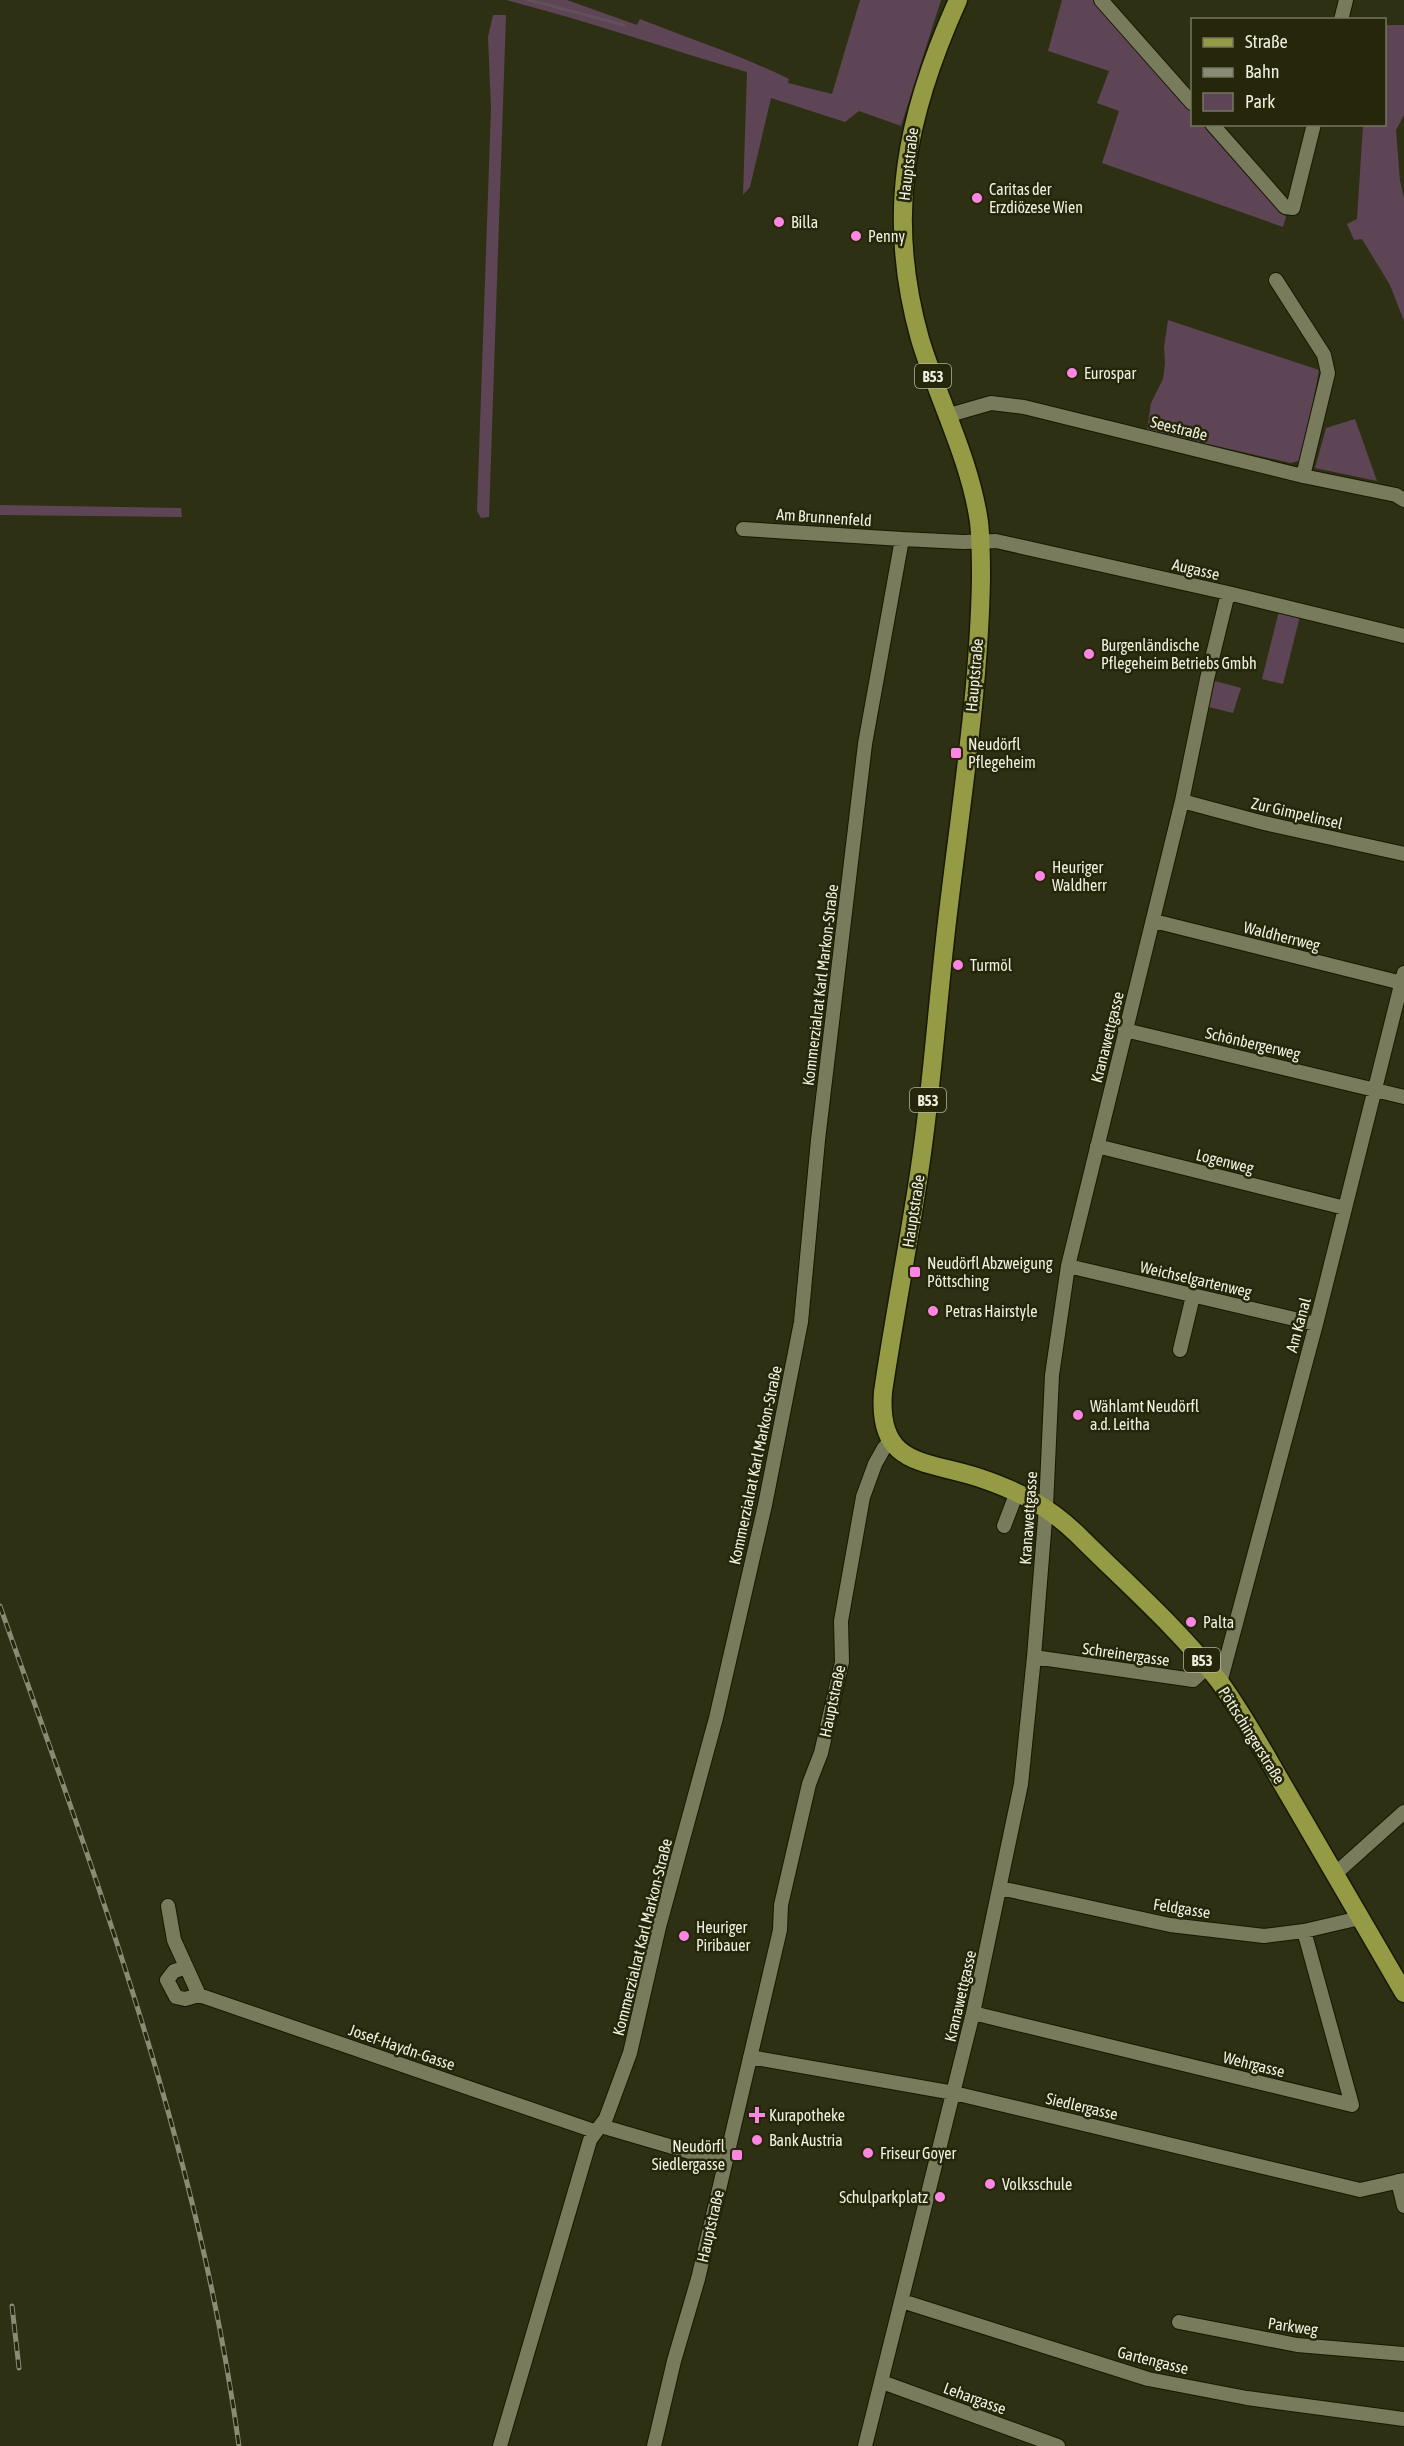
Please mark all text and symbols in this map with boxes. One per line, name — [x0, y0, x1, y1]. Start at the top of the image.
legend — [1191, 18, 1386, 126]
text: Straße — [1245, 31, 1288, 52]
text: Bahn — [1245, 61, 1279, 82]
text: Park — [1245, 91, 1275, 112]
street label: Hauptstraße — [895, 126, 922, 202]
place label: Caritas der Erzdiözese Wien — [989, 180, 1083, 216]
marker: Caritas der Erzdiözese Wien — [970, 191, 984, 205]
place label: Billa — [791, 213, 818, 231]
marker: Billa — [772, 215, 786, 229]
place label: Penny — [868, 227, 905, 246]
marker: Penny — [849, 229, 863, 243]
road number: B53 — [915, 364, 951, 388]
place label: Eurospar — [1084, 364, 1136, 383]
marker: Eurospar — [1065, 366, 1079, 380]
street label: Seestraße — [1149, 412, 1209, 444]
street label: Am Brunnenfeld — [776, 505, 872, 529]
street label: Augasse — [1170, 555, 1221, 584]
place label: Burgenländische Pflegeheim Betriebs Gmbh — [1101, 636, 1257, 673]
street label: Hauptstraße — [962, 638, 987, 713]
marker: Burgenländische Pflegeheim Betriebs Gmbh — [1082, 647, 1096, 661]
place label: Neudörfl Pflegeheim — [968, 735, 1036, 772]
marker: Neudörfl Pflegeheim — [949, 746, 963, 760]
street label: Zur Gimpelinsel — [1249, 794, 1345, 833]
place label: Heuriger Waldherr — [1052, 858, 1107, 894]
marker: Heuriger Waldherr — [1033, 869, 1047, 883]
street label: Kommerzialrat Karl Markon-Straße — [799, 883, 841, 1087]
street label: Waldherrweg — [1242, 918, 1322, 955]
place label: Turmöl — [970, 956, 1013, 974]
marker: Turmöl — [951, 958, 965, 972]
street label: Kranawettgasse — [1087, 990, 1128, 1085]
street label: Schönbergerweg — [1204, 1023, 1302, 1064]
road number: B53 — [910, 1088, 946, 1112]
street label: Logenweg — [1194, 1145, 1256, 1178]
street label: Hauptstraße — [898, 1173, 929, 1249]
place label: Neudörfl Abzweigung Pöttsching — [927, 1254, 1053, 1291]
street label: Weichselgartenweg — [1138, 1257, 1254, 1302]
marker: Neudörfl Abzweigung Pöttsching — [908, 1265, 922, 1279]
street label: Am Kanal — [1282, 1295, 1314, 1354]
place label: Petras Hairstyle — [945, 1302, 1038, 1321]
marker: Petras Hairstyle — [926, 1304, 940, 1318]
street label: Kommerzialrat Karl Markon-Straße — [725, 1364, 785, 1566]
place label: Wählamt Neudörfl a.d. Leitha — [1090, 1397, 1199, 1433]
marker: Wählamt Neudörfl a.d. Leitha — [1071, 1408, 1085, 1422]
street label: Kranawettgasse — [1016, 1471, 1041, 1565]
place label: Palta — [1203, 1613, 1234, 1631]
marker: Palta — [1184, 1615, 1198, 1629]
street label: Schreinergasse — [1081, 1639, 1171, 1670]
road number: B53 — [1184, 1648, 1220, 1672]
street label: Hauptstraße — [816, 1663, 849, 1739]
street label: Pöttschingerstraße — [1214, 1683, 1289, 1787]
street label: Kommerzialrat Karl Markon-Straße — [609, 1836, 675, 2038]
street label: Feldgasse — [1152, 1895, 1212, 1922]
place label: Heuriger Piribauer — [696, 1918, 751, 1954]
marker: Heuriger Piribauer — [677, 1929, 691, 1943]
street label: Kranawettgasse — [941, 1949, 980, 2044]
street label: Josef-Haydn-Gasse — [346, 2020, 457, 2075]
street label: Wehrgasse — [1221, 2048, 1287, 2081]
street label: Siedlergasse — [1044, 2089, 1120, 2124]
place label: Kurapotheke — [769, 2106, 845, 2125]
marker: Kurapotheke — [750, 2108, 764, 2122]
place label: Bank Austria — [769, 2131, 843, 2149]
marker: Bank Austria — [750, 2133, 764, 2147]
place label: Neudörfl Siedlergasse — [652, 2137, 725, 2174]
place label: Friseur Goyer — [880, 2144, 957, 2163]
marker: Friseur Goyer — [861, 2146, 875, 2160]
marker: Neudörfl Siedlergasse — [730, 2148, 744, 2162]
place label: Volksschule — [1002, 2175, 1072, 2193]
marker: Volksschule — [983, 2177, 997, 2191]
street label: Hauptstraße — [693, 2188, 728, 2264]
place label: Schulparkplatz — [839, 2188, 928, 2207]
marker: Schulparkplatz — [933, 2190, 947, 2204]
street label: Parkweg — [1267, 2314, 1319, 2339]
street label: Gartengasse — [1115, 2342, 1190, 2378]
street label: Lehargasse — [941, 2378, 1009, 2419]

